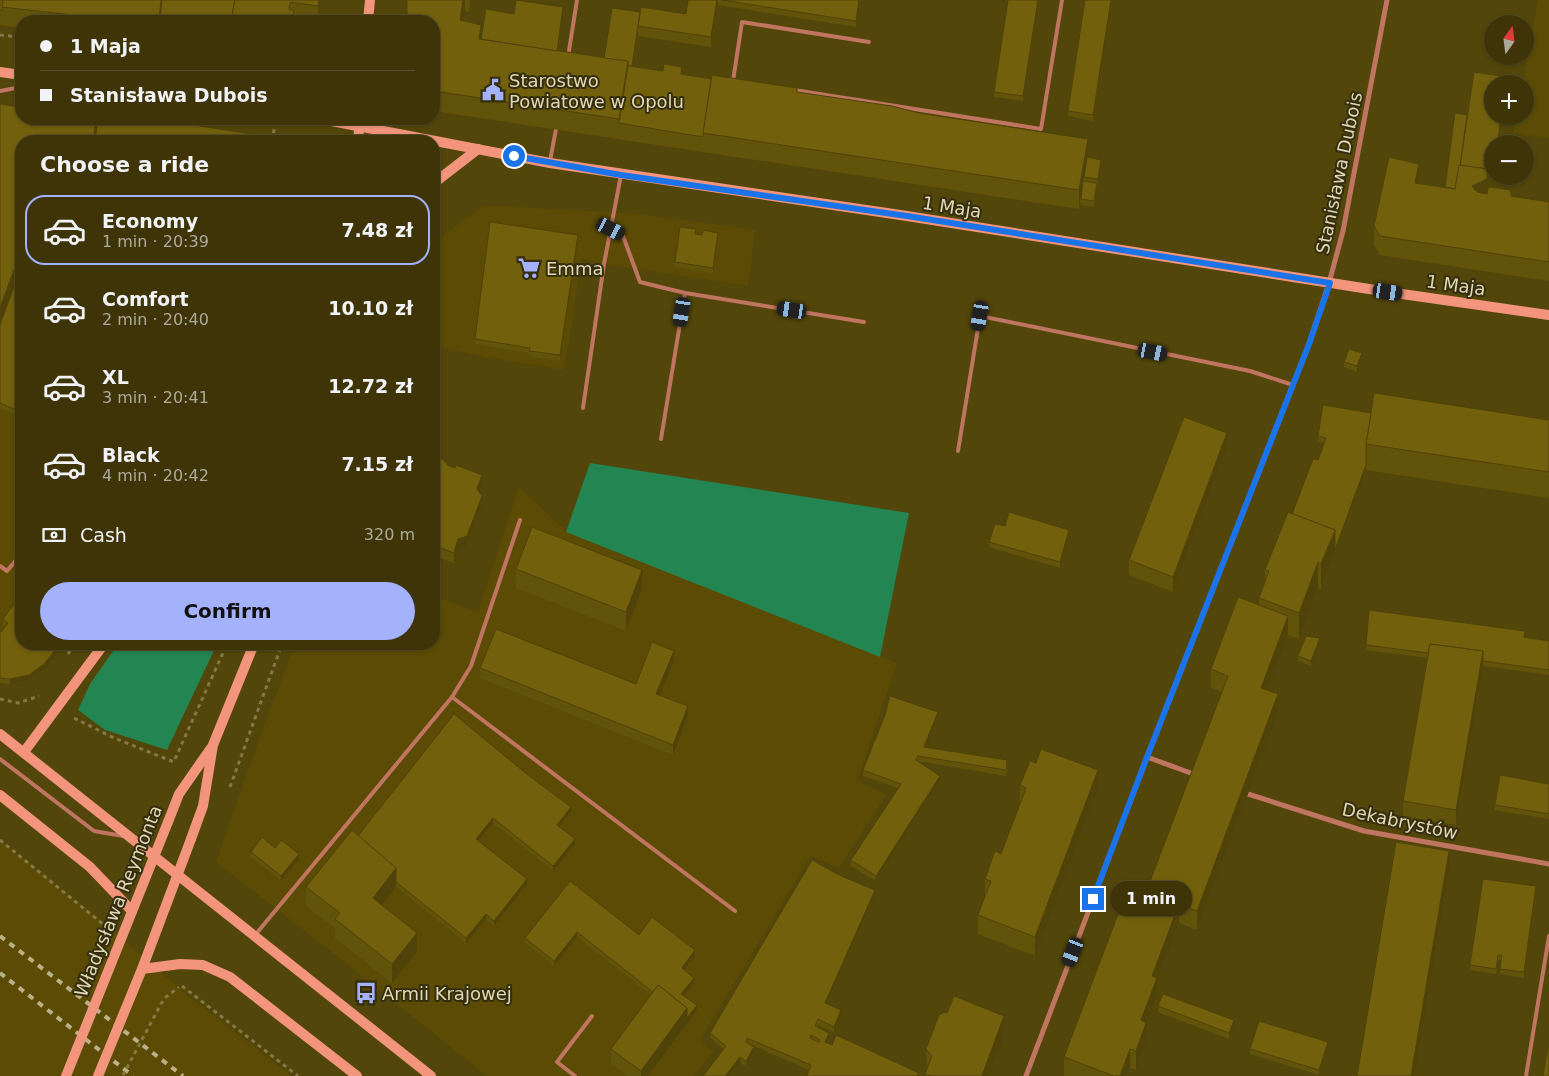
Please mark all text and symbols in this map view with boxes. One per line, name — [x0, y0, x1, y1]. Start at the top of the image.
north arrow — [1484, 15, 1534, 65]
map controls — [1484, 15, 1534, 185]
text: 1 Maja — [70, 35, 141, 57]
place label: Starostwo Powiatowe w Opolu — [509, 70, 684, 112]
button: + — [1484, 75, 1534, 125]
public building icon: Starostwo Powiatowe w Opolu — [480, 77, 506, 103]
text: Stanisława Dubois — [70, 84, 268, 106]
street label: Stanisława Dubois — [1312, 90, 1366, 256]
button: − — [1484, 135, 1534, 185]
route start — [503, 145, 525, 167]
text: Choose a ride — [40, 152, 209, 177]
street label: 1 Maja — [921, 192, 983, 222]
icon: car — [42, 208, 87, 253]
text: Economy — [102, 210, 198, 232]
car — [594, 216, 627, 242]
text: 7.48 zł — [341, 219, 413, 241]
text: 1 min · 20:39 — [102, 232, 209, 251]
supermarket icon: Emma — [516, 255, 542, 281]
place label: Emma — [546, 258, 603, 279]
street label: 1 Maja — [1425, 270, 1487, 300]
car — [1372, 282, 1403, 302]
icon: car — [42, 286, 87, 331]
text: Comfort — [102, 288, 189, 310]
car — [672, 296, 691, 328]
text: 10.10 zł — [328, 297, 413, 319]
car — [776, 300, 807, 320]
car — [970, 300, 989, 332]
text: 2 min · 20:40 — [102, 310, 209, 329]
car — [1136, 342, 1169, 362]
icon: car — [42, 364, 87, 409]
text: XL — [102, 366, 129, 388]
text: 12.72 zł — [328, 375, 413, 397]
text: 3 min · 20:41 — [102, 388, 209, 407]
icon: car — [42, 442, 87, 487]
text: Black — [102, 444, 160, 466]
text: 7.15 zł — [341, 453, 413, 475]
text: 4 min · 20:42 — [102, 466, 209, 485]
icon: cash — [40, 521, 68, 549]
text: Cash — [80, 524, 127, 546]
text: 320 m — [364, 525, 415, 544]
button: Confirm — [40, 582, 415, 640]
street label: Dekabrystów — [1340, 798, 1460, 844]
street label: Władysława Reymonta — [70, 802, 166, 1000]
callout: 1 min — [1110, 882, 1193, 916]
route end — [1082, 888, 1104, 910]
text: 1 min — [1126, 889, 1176, 908]
car — [1060, 935, 1085, 969]
bus stop icon: Armii Krajowej — [353, 980, 379, 1006]
place label: Armii Krajowej — [382, 983, 512, 1004]

